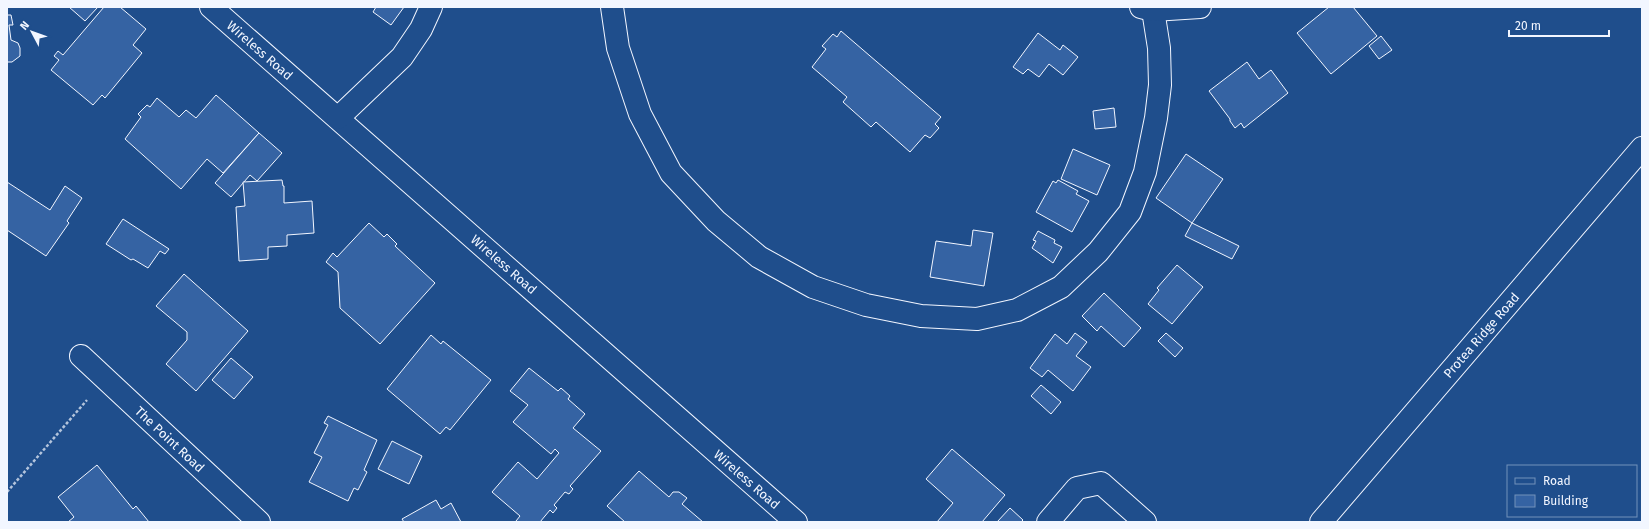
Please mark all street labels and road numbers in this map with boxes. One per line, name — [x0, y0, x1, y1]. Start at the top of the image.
street label: Wireless Road — [224, 18, 296, 83]
street label: Wireless Road — [468, 232, 540, 297]
street label: Protea Ridge Road — [1440, 290, 1522, 381]
street label: The Point Road — [132, 404, 207, 475]
street label: Wireless Road — [711, 447, 783, 512]

